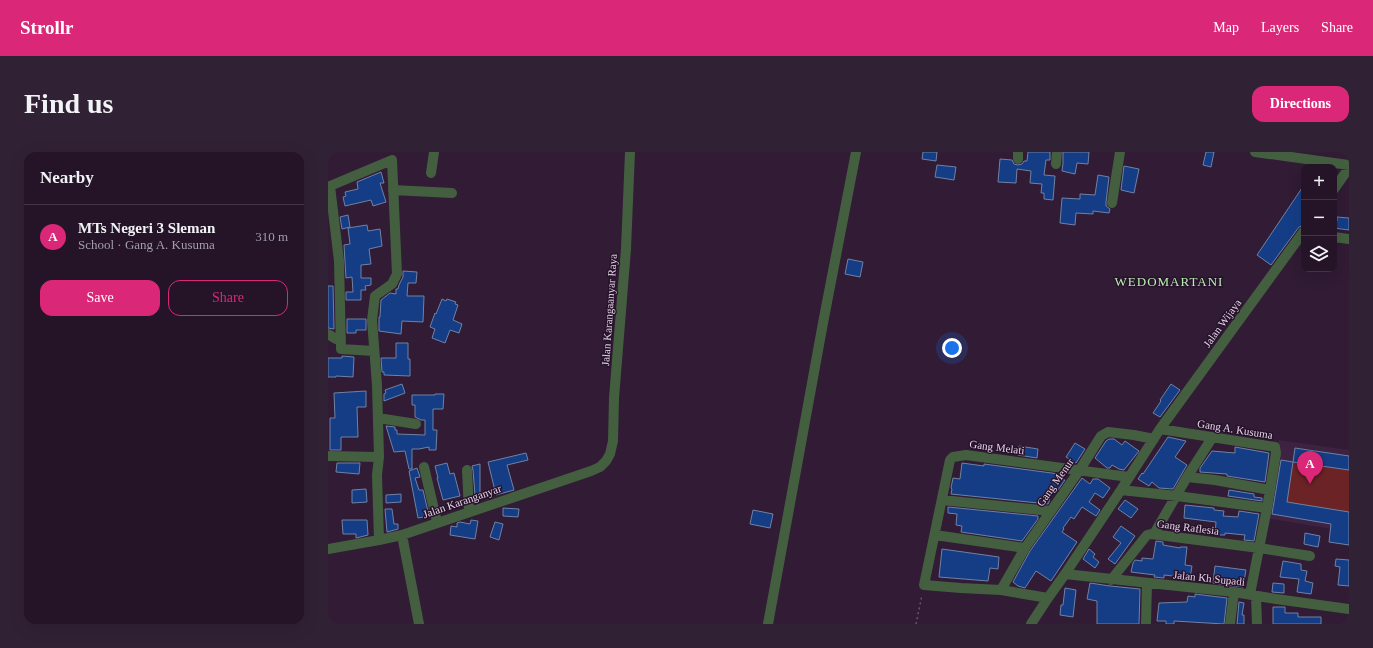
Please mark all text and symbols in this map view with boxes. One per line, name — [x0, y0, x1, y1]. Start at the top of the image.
text: Strollr — [20, 17, 73, 38]
text: Map — [1213, 20, 1239, 35]
text: Layers — [1261, 20, 1299, 35]
text: Share — [1321, 20, 1353, 35]
button: Directions — [1252, 86, 1349, 122]
text: Find us — [24, 88, 114, 119]
map controls — [1301, 164, 1337, 272]
button: + — [1301, 164, 1337, 200]
text: Nearby — [40, 168, 94, 187]
button: − — [1301, 200, 1337, 236]
text: MTs Negeri 3 Sleman — [78, 220, 215, 236]
text: A — [48, 229, 58, 244]
text: 310 m — [255, 229, 288, 244]
button: layers — [1301, 236, 1337, 272]
text: School · Gang A. Kusuma — [78, 237, 215, 252]
street label: Jalan Karangaanyar Raya — [599, 253, 619, 366]
district label: WEDOMARTANI — [1115, 274, 1223, 289]
button: Save — [40, 280, 160, 316]
button: Share — [168, 280, 288, 316]
street label: Jalan Wijaya — [1201, 297, 1244, 349]
your location — [942, 338, 962, 358]
street label: Gang A. Kusuma — [1196, 417, 1274, 441]
street label: Gang Melati — [969, 438, 1025, 456]
pin: A — [1297, 451, 1323, 484]
street label: Gang Menur — [1034, 455, 1076, 508]
street label: Jalan Karanganyar — [421, 482, 503, 520]
street label: Gang Raflesia — [1156, 517, 1220, 537]
street label: Jalan Kh Supadi — [1173, 568, 1245, 588]

